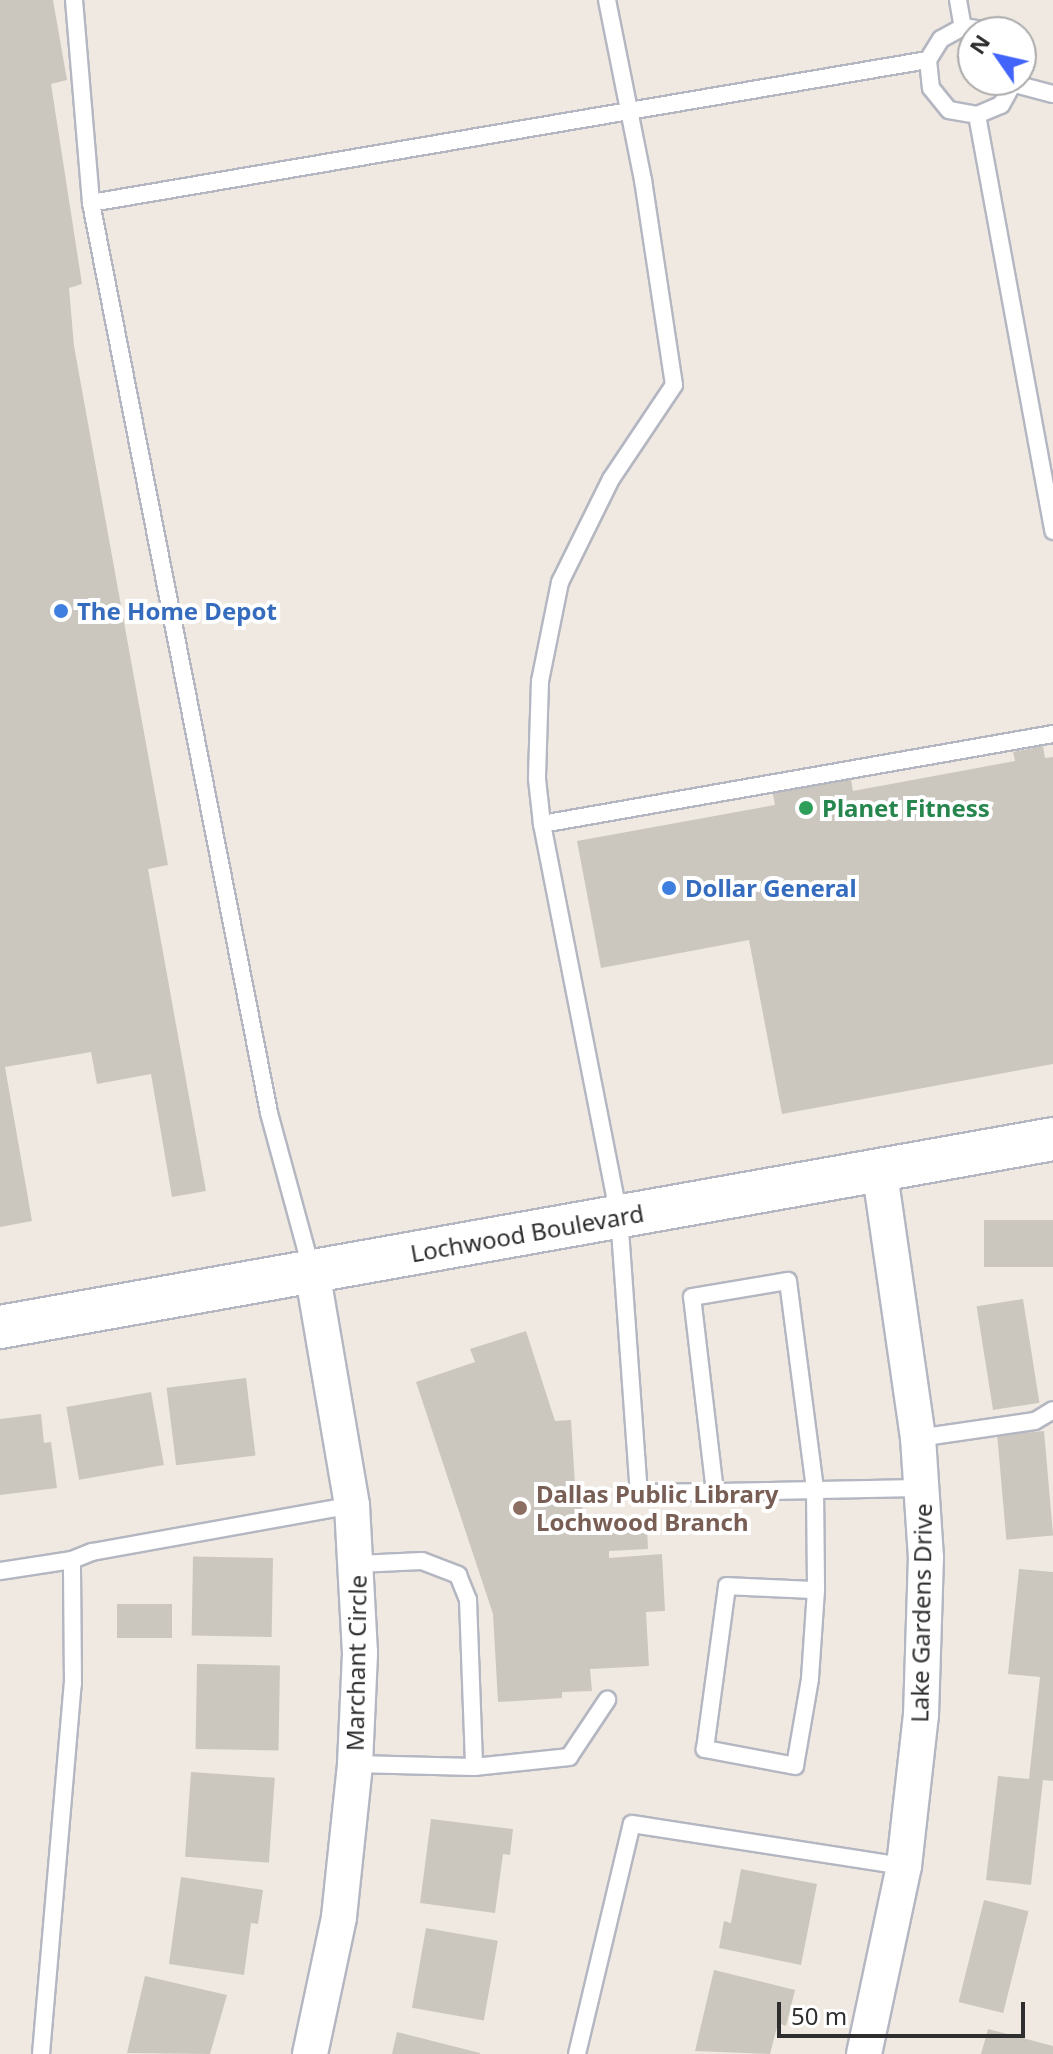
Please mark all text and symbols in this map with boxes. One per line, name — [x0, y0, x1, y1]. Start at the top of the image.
north arrow — [957, 16, 1037, 96]
text: N — [961, 28, 996, 60]
place label: The Home Depot — [77, 597, 277, 625]
marker: The Home Depot — [52, 602, 70, 620]
place label: Planet Fitness — [822, 794, 990, 822]
marker: Planet Fitness — [797, 799, 815, 817]
place label: Dollar General — [685, 874, 857, 902]
marker: Dollar General — [660, 879, 678, 897]
street label: Lochwood Boulevard — [408, 1198, 646, 1268]
place label: Dallas Public Library Lochwood Branch — [536, 1480, 778, 1536]
marker: Dallas Public Library Lochwood Branch — [511, 1499, 529, 1517]
street label: Lake Gardens Drive — [905, 1503, 937, 1723]
street label: Marchant Circle — [340, 1575, 372, 1751]
scale bar — [781, 1986, 1029, 2036]
text: 50 m — [791, 1999, 847, 2032]

